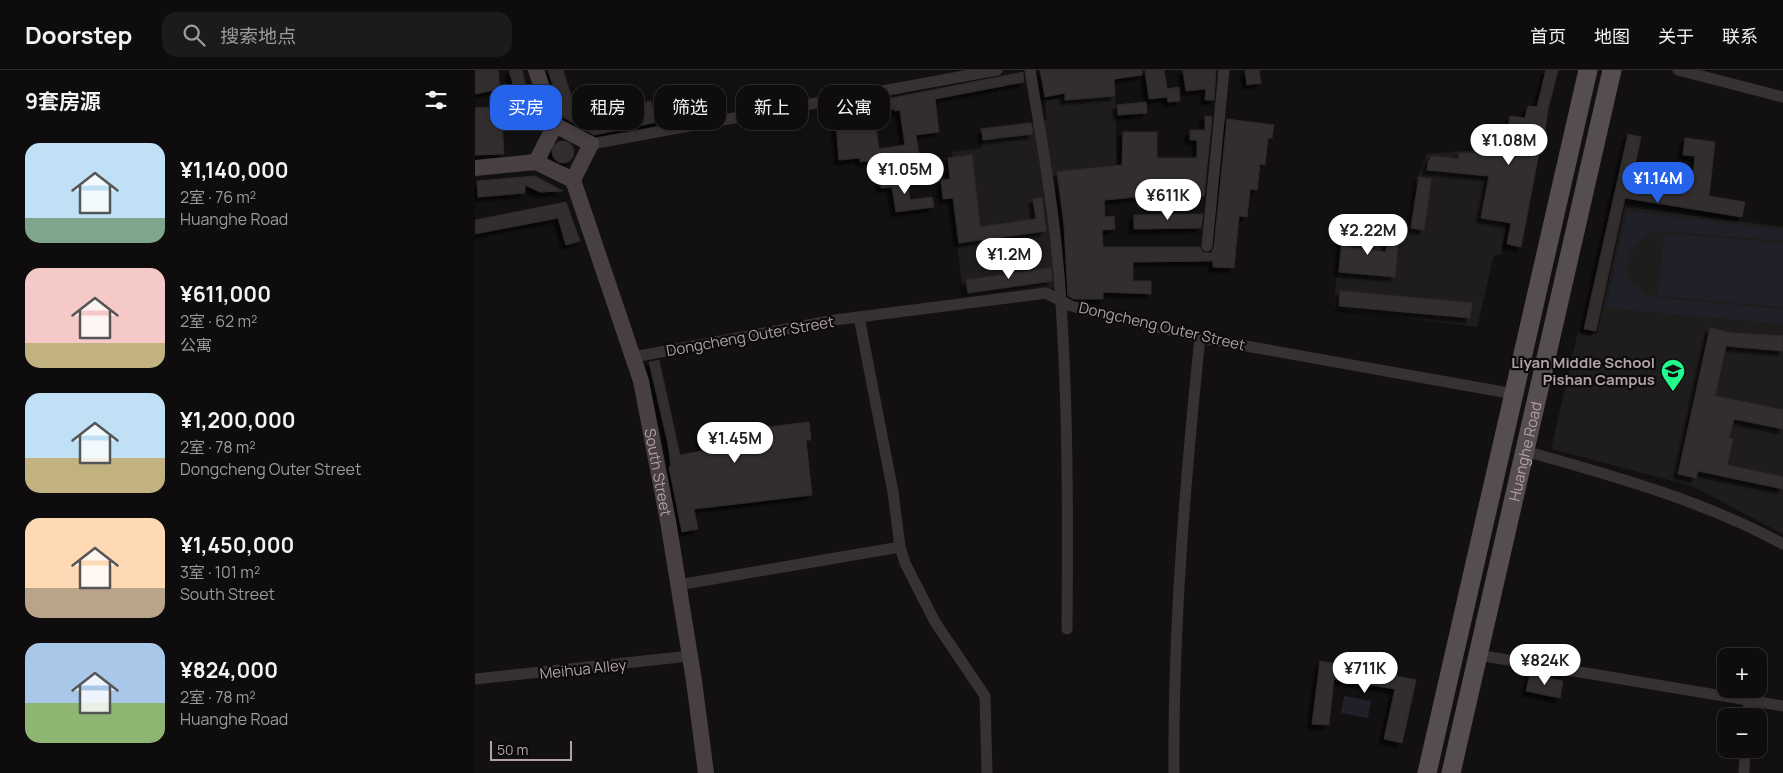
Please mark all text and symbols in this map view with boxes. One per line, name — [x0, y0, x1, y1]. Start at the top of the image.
search box — [162, 12, 512, 57]
text: Doorstep — [25, 18, 132, 51]
icon: search — [180, 21, 208, 49]
text: 搜索地点 — [220, 23, 296, 49]
text: 首页 — [1530, 24, 1566, 48]
text: 地图 — [1594, 24, 1630, 48]
text: 关于 — [1658, 24, 1694, 48]
text: 联系 — [1722, 24, 1758, 48]
chip: 买房 — [490, 85, 562, 130]
chip: 租房 — [572, 85, 644, 130]
chip: 筛选 — [654, 85, 726, 130]
chip: 新上 — [736, 85, 808, 130]
chip: 公寓 — [818, 85, 890, 130]
icon: filters — [422, 86, 450, 114]
text: 9套房源 — [25, 87, 101, 115]
pin: ¥1.08M — [1468, 124, 1550, 166]
text: ¥1.08M — [1481, 129, 1537, 151]
pin: ¥1.05M — [864, 152, 946, 195]
text: ¥1,140,000 — [180, 156, 289, 184]
text: ¥1.05M — [878, 158, 932, 180]
pin: ¥1.14M — [1617, 162, 1699, 204]
icon: home — [65, 163, 125, 223]
text: ¥1.14M — [1633, 167, 1683, 189]
pin: ¥611K — [1133, 178, 1203, 221]
text: ¥611K — [1146, 184, 1190, 206]
text: 2室 · 76 m² — [180, 186, 256, 208]
text: Huanghe Road — [180, 208, 288, 230]
pin: ¥2.22M — [1327, 214, 1409, 256]
text: ¥2.22M — [1340, 219, 1396, 241]
pin: ¥1.2M — [974, 238, 1044, 280]
text: ¥1.2M — [987, 243, 1031, 265]
text: ¥611,000 — [180, 280, 271, 308]
icon: home — [65, 288, 125, 348]
street label: Dongcheng Outer Street — [1077, 297, 1247, 355]
text: 2室 · 62 m² — [180, 310, 257, 332]
street label: Dongcheng Outer Street — [664, 311, 836, 361]
text: 公寓 — [180, 334, 212, 356]
place label: Liyan Middle School Pishan Campus — [1511, 352, 1655, 390]
school or university icon: Liyan Middle School Pishan Campus — [1660, 358, 1686, 392]
street label: Huanghe Road — [1503, 399, 1546, 503]
text: ¥1,200,000 — [180, 406, 296, 434]
icon: home — [65, 413, 125, 473]
pin: ¥1.45M — [694, 422, 776, 464]
street label: South Street — [640, 426, 677, 518]
text: ¥1.45M — [708, 427, 762, 449]
text: 2室 · 78 m² — [180, 436, 256, 458]
text: Dongcheng Outer Street — [180, 458, 361, 480]
text: ¥1,450,000 — [180, 531, 294, 559]
icon: home — [65, 538, 125, 598]
text: 3室 · 101 m² — [180, 561, 260, 583]
text: South Street — [180, 583, 275, 605]
pin: ¥824K — [1510, 644, 1580, 686]
map controls — [1717, 648, 1767, 758]
button: + — [1717, 648, 1767, 698]
text: ¥824K — [1521, 649, 1569, 671]
pin: ¥711K — [1330, 652, 1400, 694]
street label: Meihua Alley — [539, 654, 627, 684]
text: ¥824,000 — [180, 656, 278, 684]
text: ¥711K — [1344, 657, 1386, 679]
icon: home — [65, 663, 125, 723]
text: 2室 · 78 m² — [180, 686, 256, 708]
text: Huanghe Road — [180, 708, 288, 730]
button: − — [1717, 708, 1767, 758]
scale bar — [490, 738, 573, 761]
text: 50 m — [497, 740, 528, 759]

